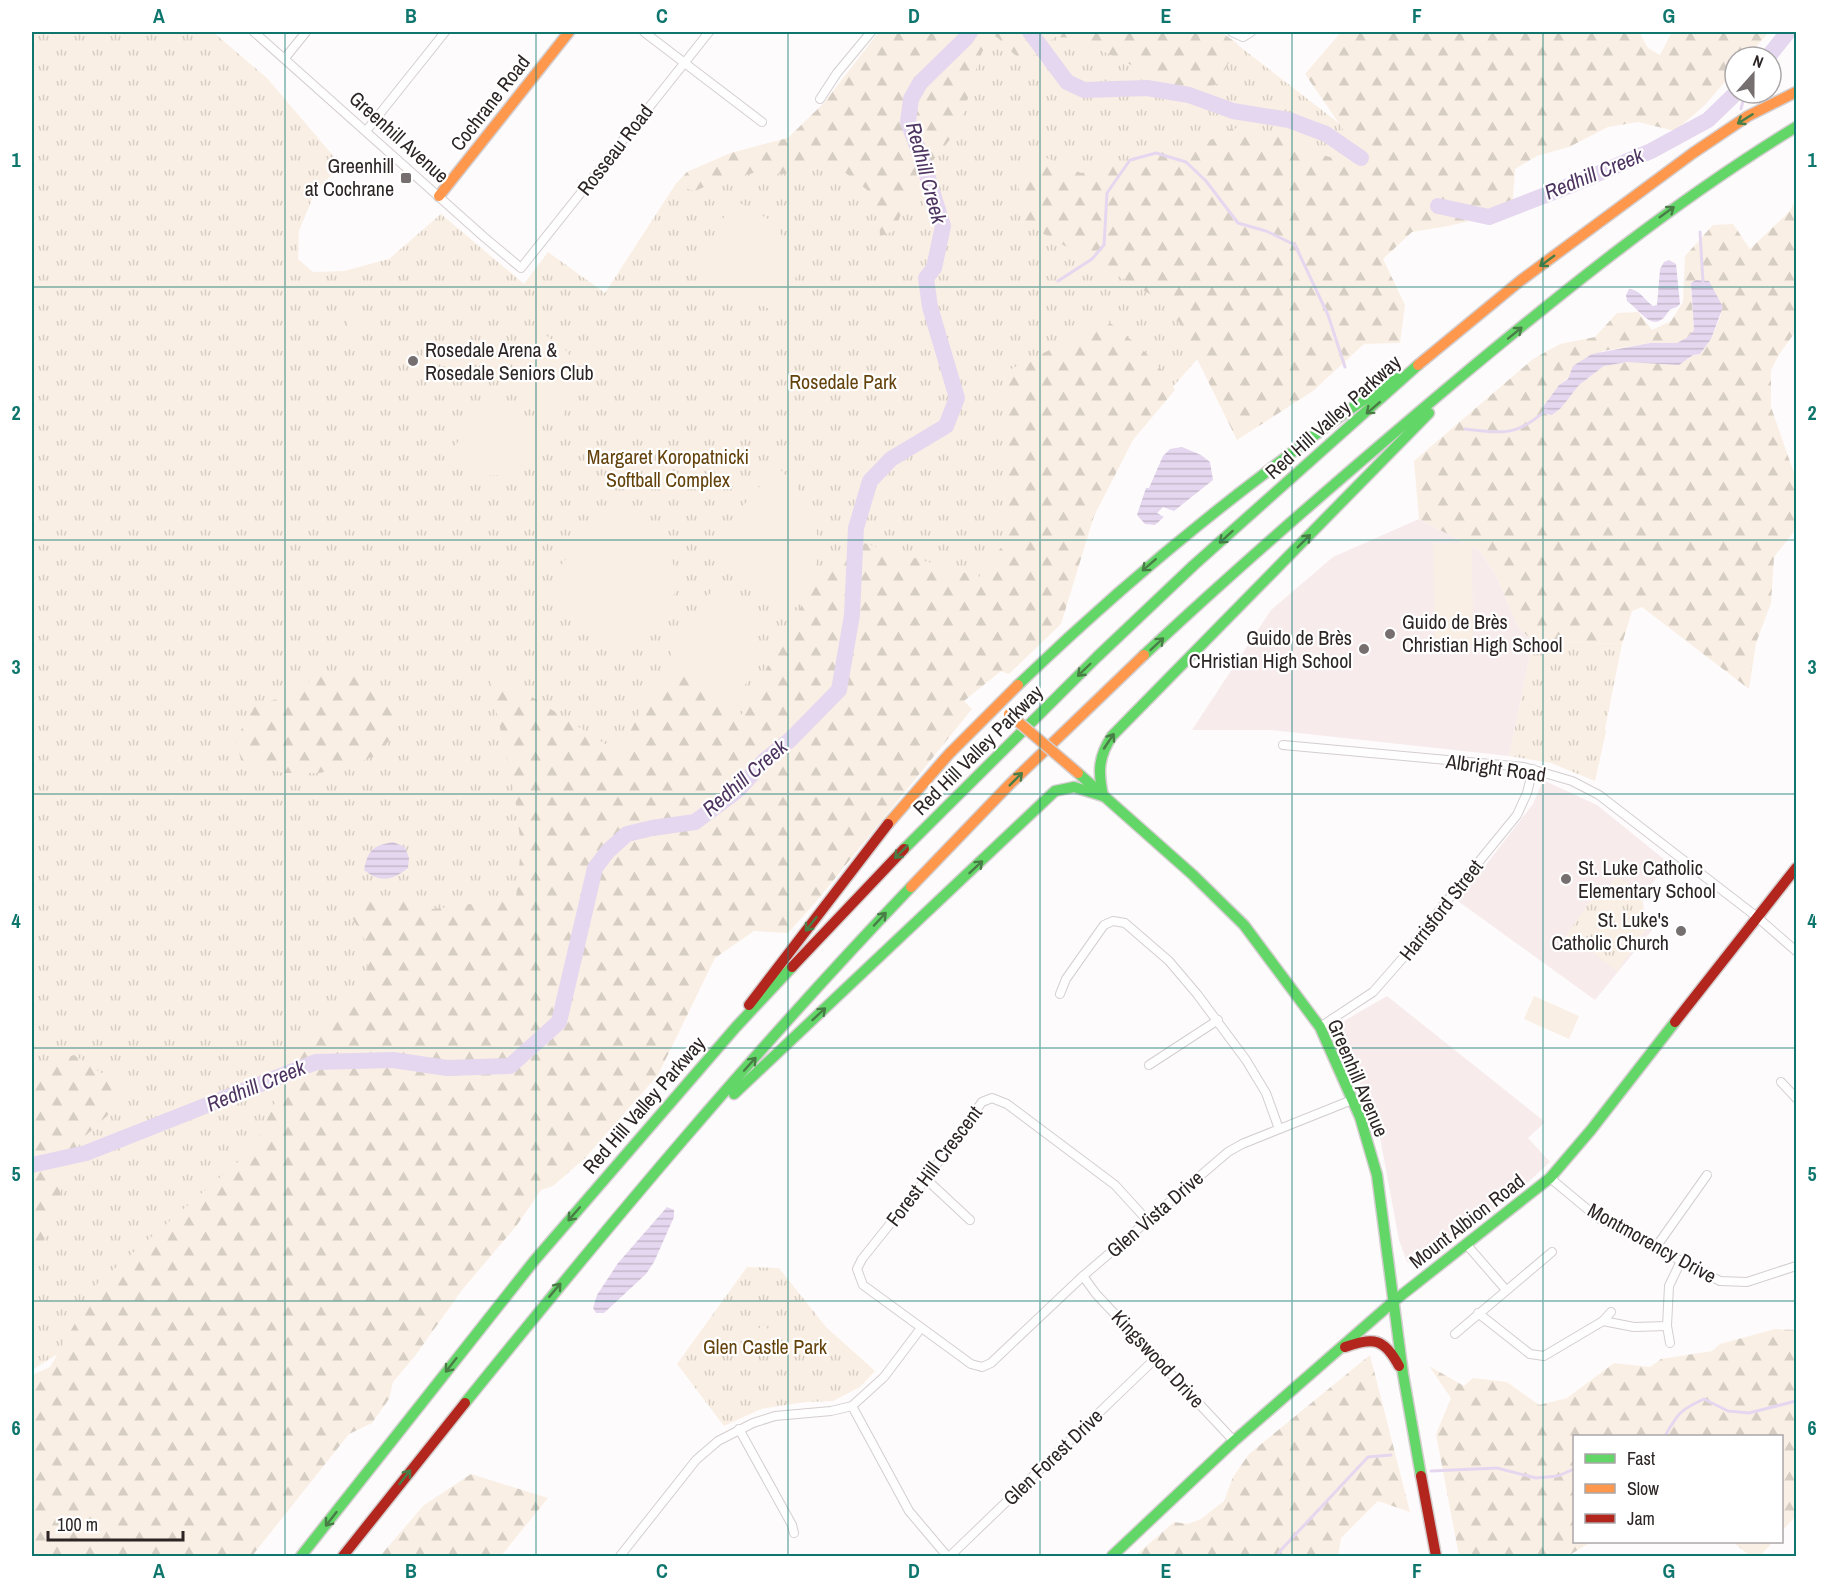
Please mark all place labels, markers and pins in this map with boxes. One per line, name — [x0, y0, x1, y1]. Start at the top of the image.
place label: Greenhill at Cochrane — [305, 152, 394, 202]
marker: Greenhill at Cochrane — [399, 171, 413, 185]
place label: Rosedale Arena & Rosedale Seniors Club — [425, 336, 594, 386]
marker: Rosedale Arena & Rosedale Seniors Club — [406, 354, 420, 368]
place label: Guido de Brès Christian High School — [1402, 608, 1562, 658]
place label: Guido de Brès CHristian High School — [1189, 624, 1352, 674]
marker: Guido de Brès Christian High School — [1383, 627, 1397, 641]
marker: Guido de Brès CHristian High School — [1357, 642, 1371, 656]
place label: St. Luke Catholic Elementary School — [1578, 854, 1716, 904]
marker: St. Luke Catholic Elementary School — [1559, 872, 1573, 886]
place label: St. Luke's Catholic Church — [1551, 906, 1669, 956]
marker: St. Luke's Catholic Church — [1674, 924, 1688, 938]

